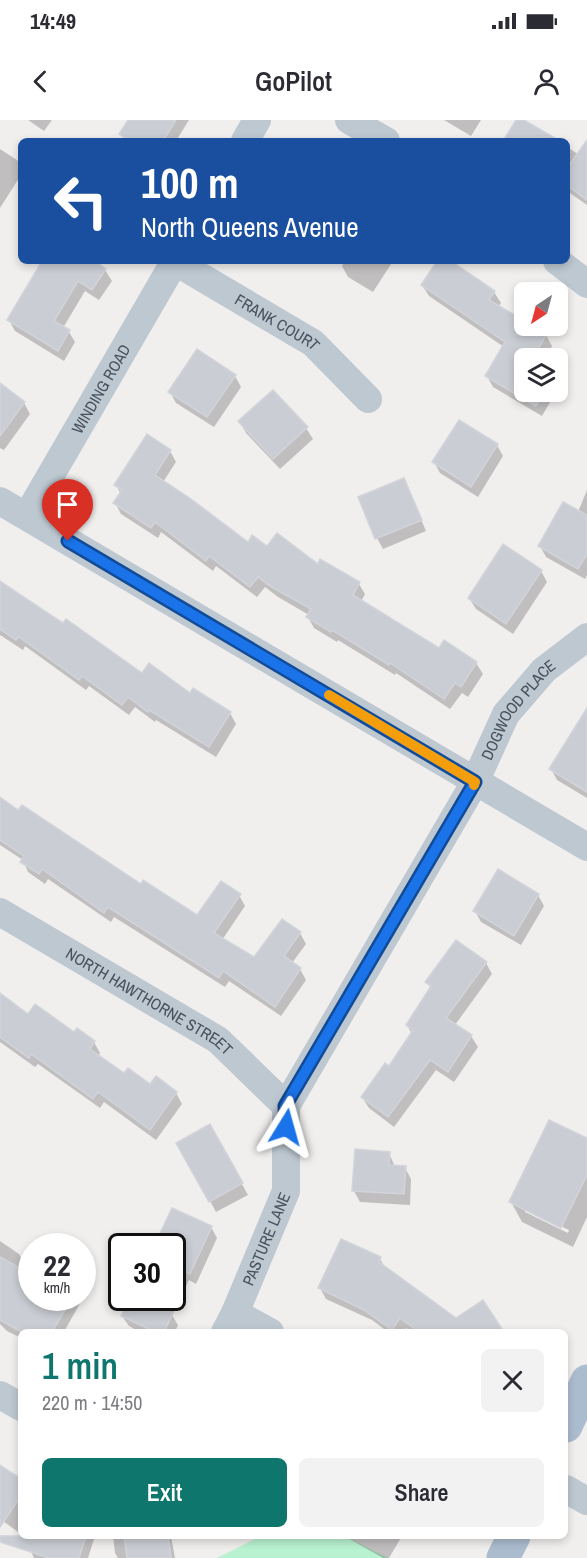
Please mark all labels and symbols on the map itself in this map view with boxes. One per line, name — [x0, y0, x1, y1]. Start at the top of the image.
north arrow — [514, 282, 568, 336]
street label: FRANK COURT — [231, 288, 325, 355]
street label: WINDING ROAD — [66, 340, 135, 438]
pin — [42, 479, 93, 541]
street label: DOGWOOD PLACE — [476, 654, 560, 763]
street label: NORTH HAWTHORNE STREET — [62, 942, 238, 1060]
position arrow — [254, 1095, 318, 1159]
street label: PASTURE LANE — [237, 1189, 295, 1289]
speed limit sign: 30 — [108, 1233, 186, 1311]

